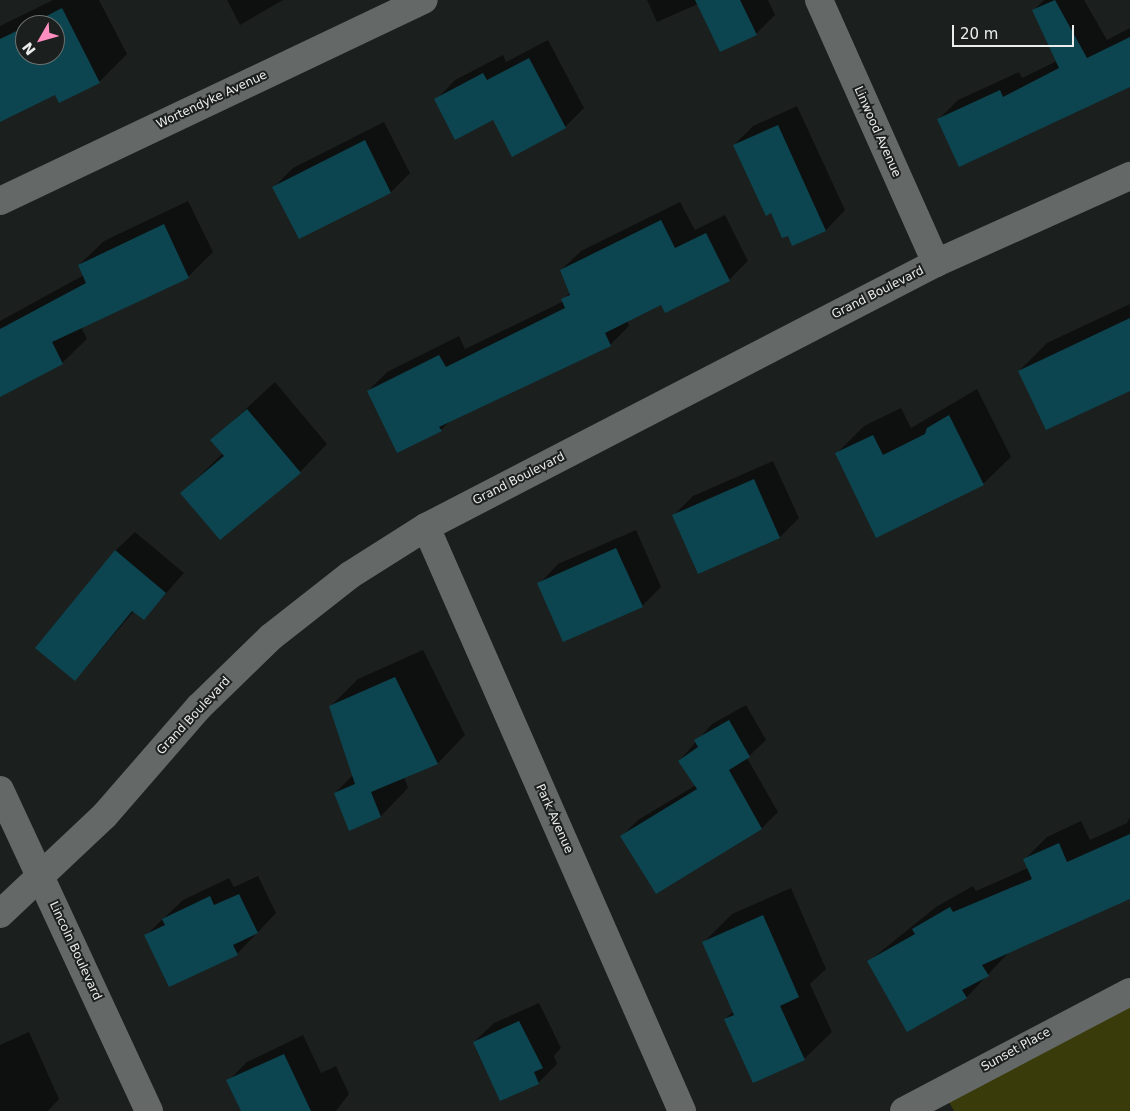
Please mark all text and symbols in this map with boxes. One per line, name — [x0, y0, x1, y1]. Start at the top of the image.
north arrow — [15, 15, 65, 65]
scale bar — [955, 15, 1078, 47]
text: 20 m — [960, 25, 998, 43]
text: N — [19, 39, 39, 58]
street label: Wortendyke Avenue — [155, 68, 269, 132]
street label: Linwood Avenue — [850, 84, 904, 180]
street label: Grand Boulevard — [830, 264, 926, 322]
street label: Grand Boulevard — [471, 450, 567, 508]
street label: Grand Boulevard — [154, 674, 234, 758]
street label: Park Avenue — [532, 782, 576, 856]
street label: Lincoln Boulevard — [46, 899, 104, 1003]
street label: Sunset Place — [979, 1025, 1053, 1075]

